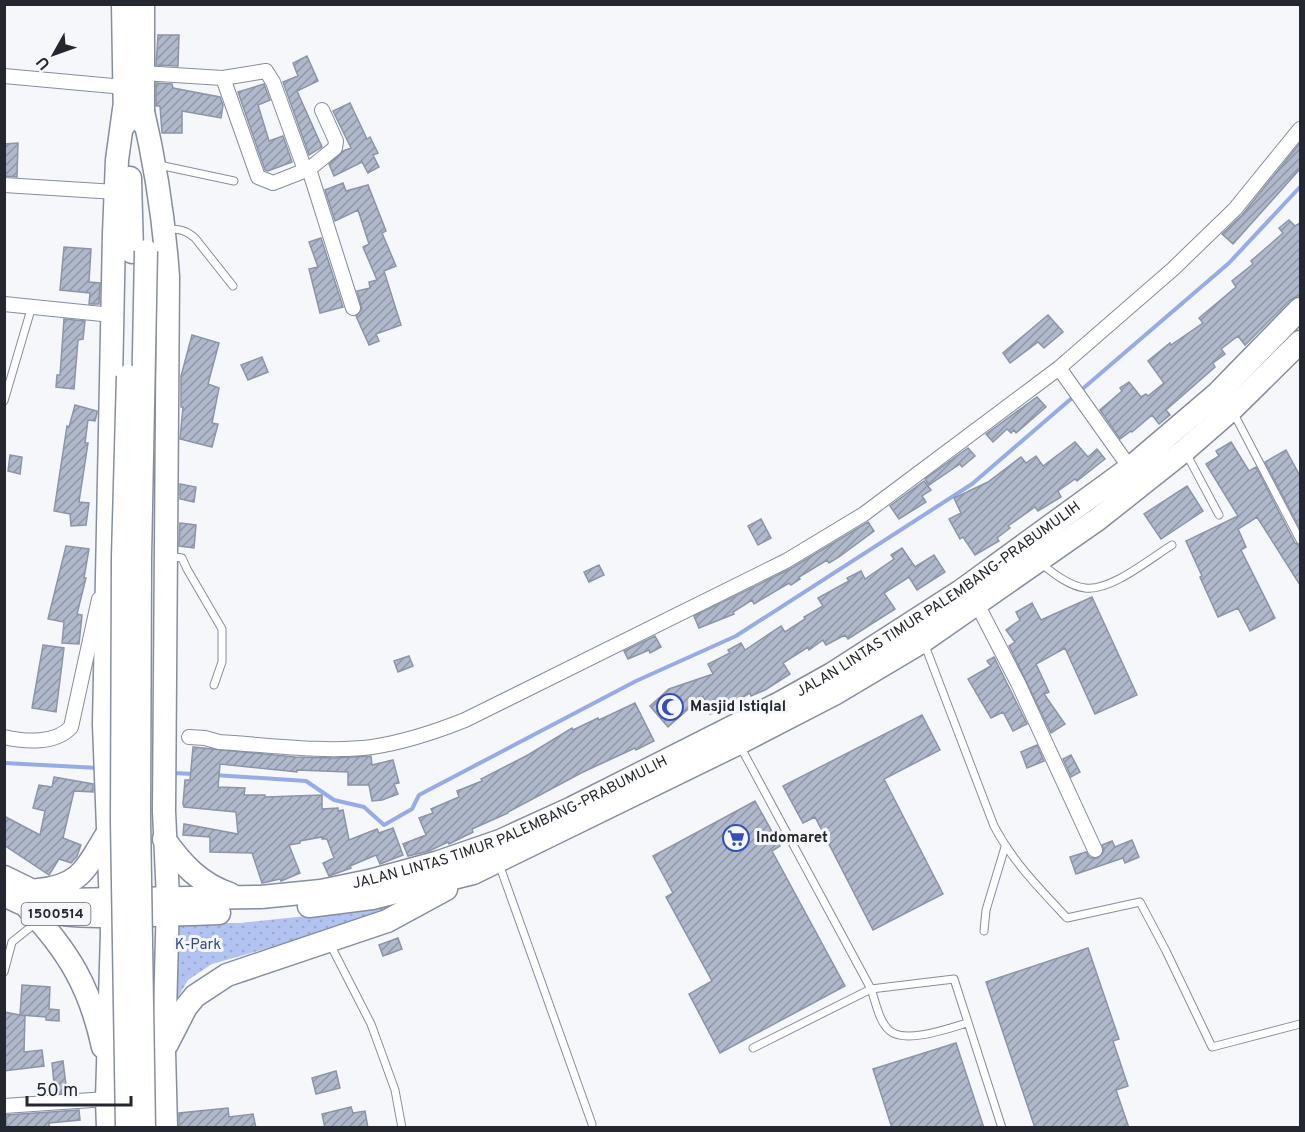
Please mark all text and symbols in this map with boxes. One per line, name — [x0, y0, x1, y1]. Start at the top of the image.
north arrow — [24, 24, 84, 84]
text: U — [33, 52, 55, 73]
street label: JALAN LINTAS TIMUR PALEMBANG-PRABUMULIH — [793, 497, 1085, 701]
mosque icon: Masjid Istiqlal — [655, 692, 685, 722]
place label: Masjid Istiqlal — [690, 698, 786, 717]
street label: JALAN LINTAS TIMUR PALEMBANG-PRABUMULIH — [351, 752, 671, 894]
supermarket icon: Indomaret — [721, 823, 751, 853]
place label: Indomaret — [756, 829, 828, 848]
road number: 1500514 — [22, 903, 90, 925]
park label: K-Park — [175, 936, 221, 955]
scale bar — [27, 1069, 130, 1107]
text: 50 m — [36, 1080, 78, 1103]

